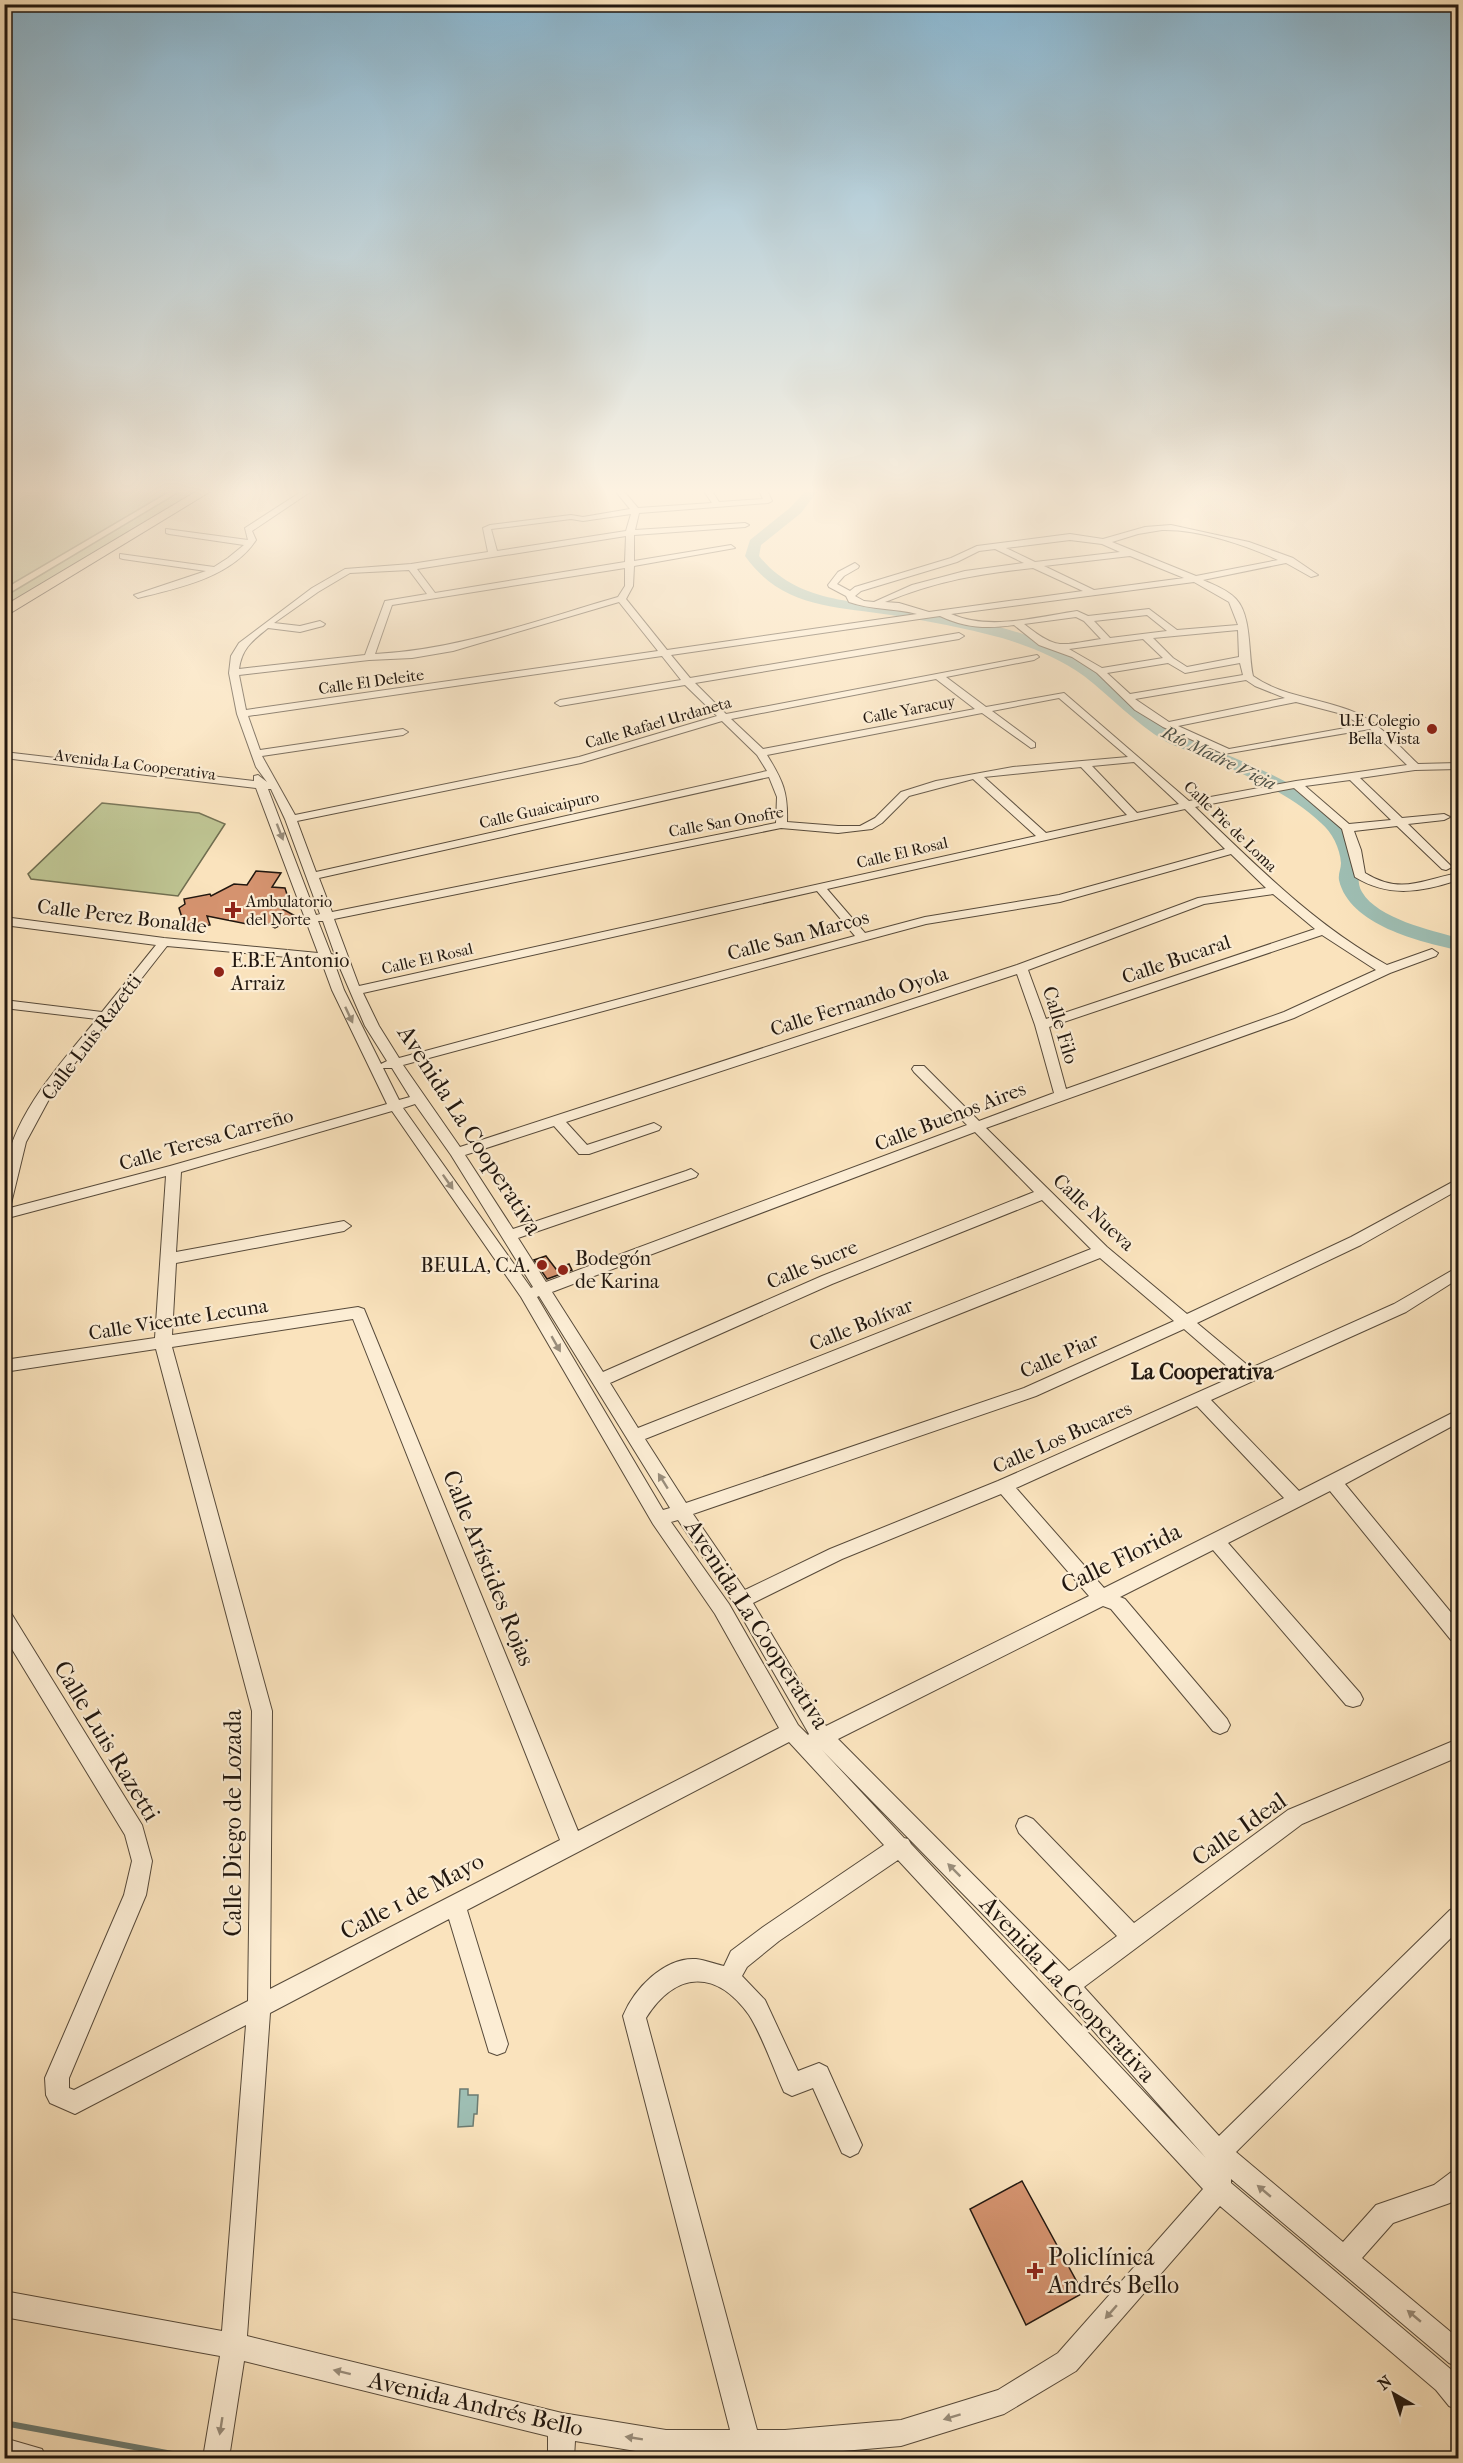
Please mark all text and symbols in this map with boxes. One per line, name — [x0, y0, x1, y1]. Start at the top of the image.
street label: Calle El Deleite — [317, 665, 425, 698]
street label: Calle Yaracuy — [861, 691, 957, 728]
street label: Calle Rafael Urdaneta — [583, 692, 734, 752]
place label: U.E Colegio Bella Vista — [1339, 711, 1421, 748]
water label: Río Madre Vieja — [1158, 721, 1279, 795]
marker: U.E Colegio Bella Vista — [1425, 722, 1439, 736]
street label: Avenida La Cooperativa — [52, 745, 218, 784]
street label: Calle Pie de Loma — [1180, 777, 1282, 876]
street label: Calle Guaicaipuro — [477, 786, 601, 832]
street label: Calle San Onofre — [667, 802, 785, 841]
one-way arrow — [275, 824, 285, 842]
street label: Calle El Rosal — [855, 833, 950, 872]
place label: Ambulatorio del Norte — [245, 892, 332, 929]
street label: Calle Perez Bonalde — [36, 895, 208, 938]
marker: Ambulatorio del Norte — [224, 901, 242, 919]
street label: Calle San Marcos — [725, 906, 871, 965]
street label: Calle Bucaral — [1119, 930, 1234, 989]
street label: Calle El Rosal — [380, 939, 475, 978]
place label: E.B.E Antonio Arraiz — [230, 949, 349, 995]
street label: Calle Fernando Oyola — [767, 962, 952, 1041]
marker: E.B.E Antonio Arraiz — [212, 965, 226, 979]
street label: Calle Luis Razetti — [37, 970, 146, 1105]
street label: Calle Filo — [1038, 984, 1083, 1067]
one-way arrow — [345, 1006, 354, 1023]
street label: Avenida La Cooperativa — [391, 1019, 549, 1241]
street label: Calle Buenos Aires — [871, 1077, 1029, 1156]
street label: Calle Teresa Carreño — [117, 1104, 296, 1175]
street label: Calle Nueva — [1048, 1169, 1140, 1256]
one-way arrow — [442, 1174, 454, 1190]
street label: Calle Sucre — [763, 1235, 861, 1294]
place label: Bodegón de Karina — [575, 1247, 660, 1293]
place label: BEULA, C.A. — [421, 1254, 530, 1277]
marker: BEULA, C.A. — [535, 1258, 549, 1272]
marker: Bodegón de Karina — [556, 1263, 570, 1277]
street label: Calle Bolívar — [806, 1293, 917, 1356]
street label: Calle Vicente Lecuna — [87, 1294, 270, 1345]
street label: Calle Piar — [1016, 1328, 1102, 1383]
one-way arrow — [551, 1336, 561, 1353]
district label: La Cooperativa — [1131, 1359, 1274, 1385]
street label: Calle Los Bucares — [989, 1396, 1135, 1478]
street label: Calle Arístides Rojas — [437, 1466, 541, 1670]
one-way arrow — [657, 1473, 668, 1489]
street label: Avenida La Cooperativa — [678, 1513, 836, 1735]
street label: Calle Florida — [1056, 1516, 1186, 1599]
street label: Calle Luis Razetti — [48, 1656, 166, 1826]
street label: Calle Diego de Lozada — [219, 1708, 247, 1937]
street label: Calle Ideal — [1186, 1786, 1292, 1872]
street label: Calle 1 de Mayo — [336, 1846, 488, 1946]
one-way arrow — [947, 1864, 961, 1878]
street label: Avenida La Cooperativa — [974, 1889, 1162, 2089]
one-way arrow — [1256, 2185, 1272, 2198]
place label: Policlínica Andrés Bello — [1047, 2243, 1179, 2299]
marker: Policlínica Andrés Bello — [1026, 2262, 1044, 2280]
one-way arrow — [1105, 2304, 1118, 2319]
one-way arrow — [1406, 2310, 1422, 2323]
north arrow — [1364, 2364, 1424, 2424]
street label: Avenida Andrés Bello — [365, 2365, 586, 2442]
one-way arrow — [333, 2366, 351, 2376]
text: N — [1374, 2371, 1396, 2394]
one-way arrow — [943, 2413, 961, 2422]
one-way arrow — [217, 2417, 226, 2436]
one-way arrow — [625, 2433, 644, 2442]

